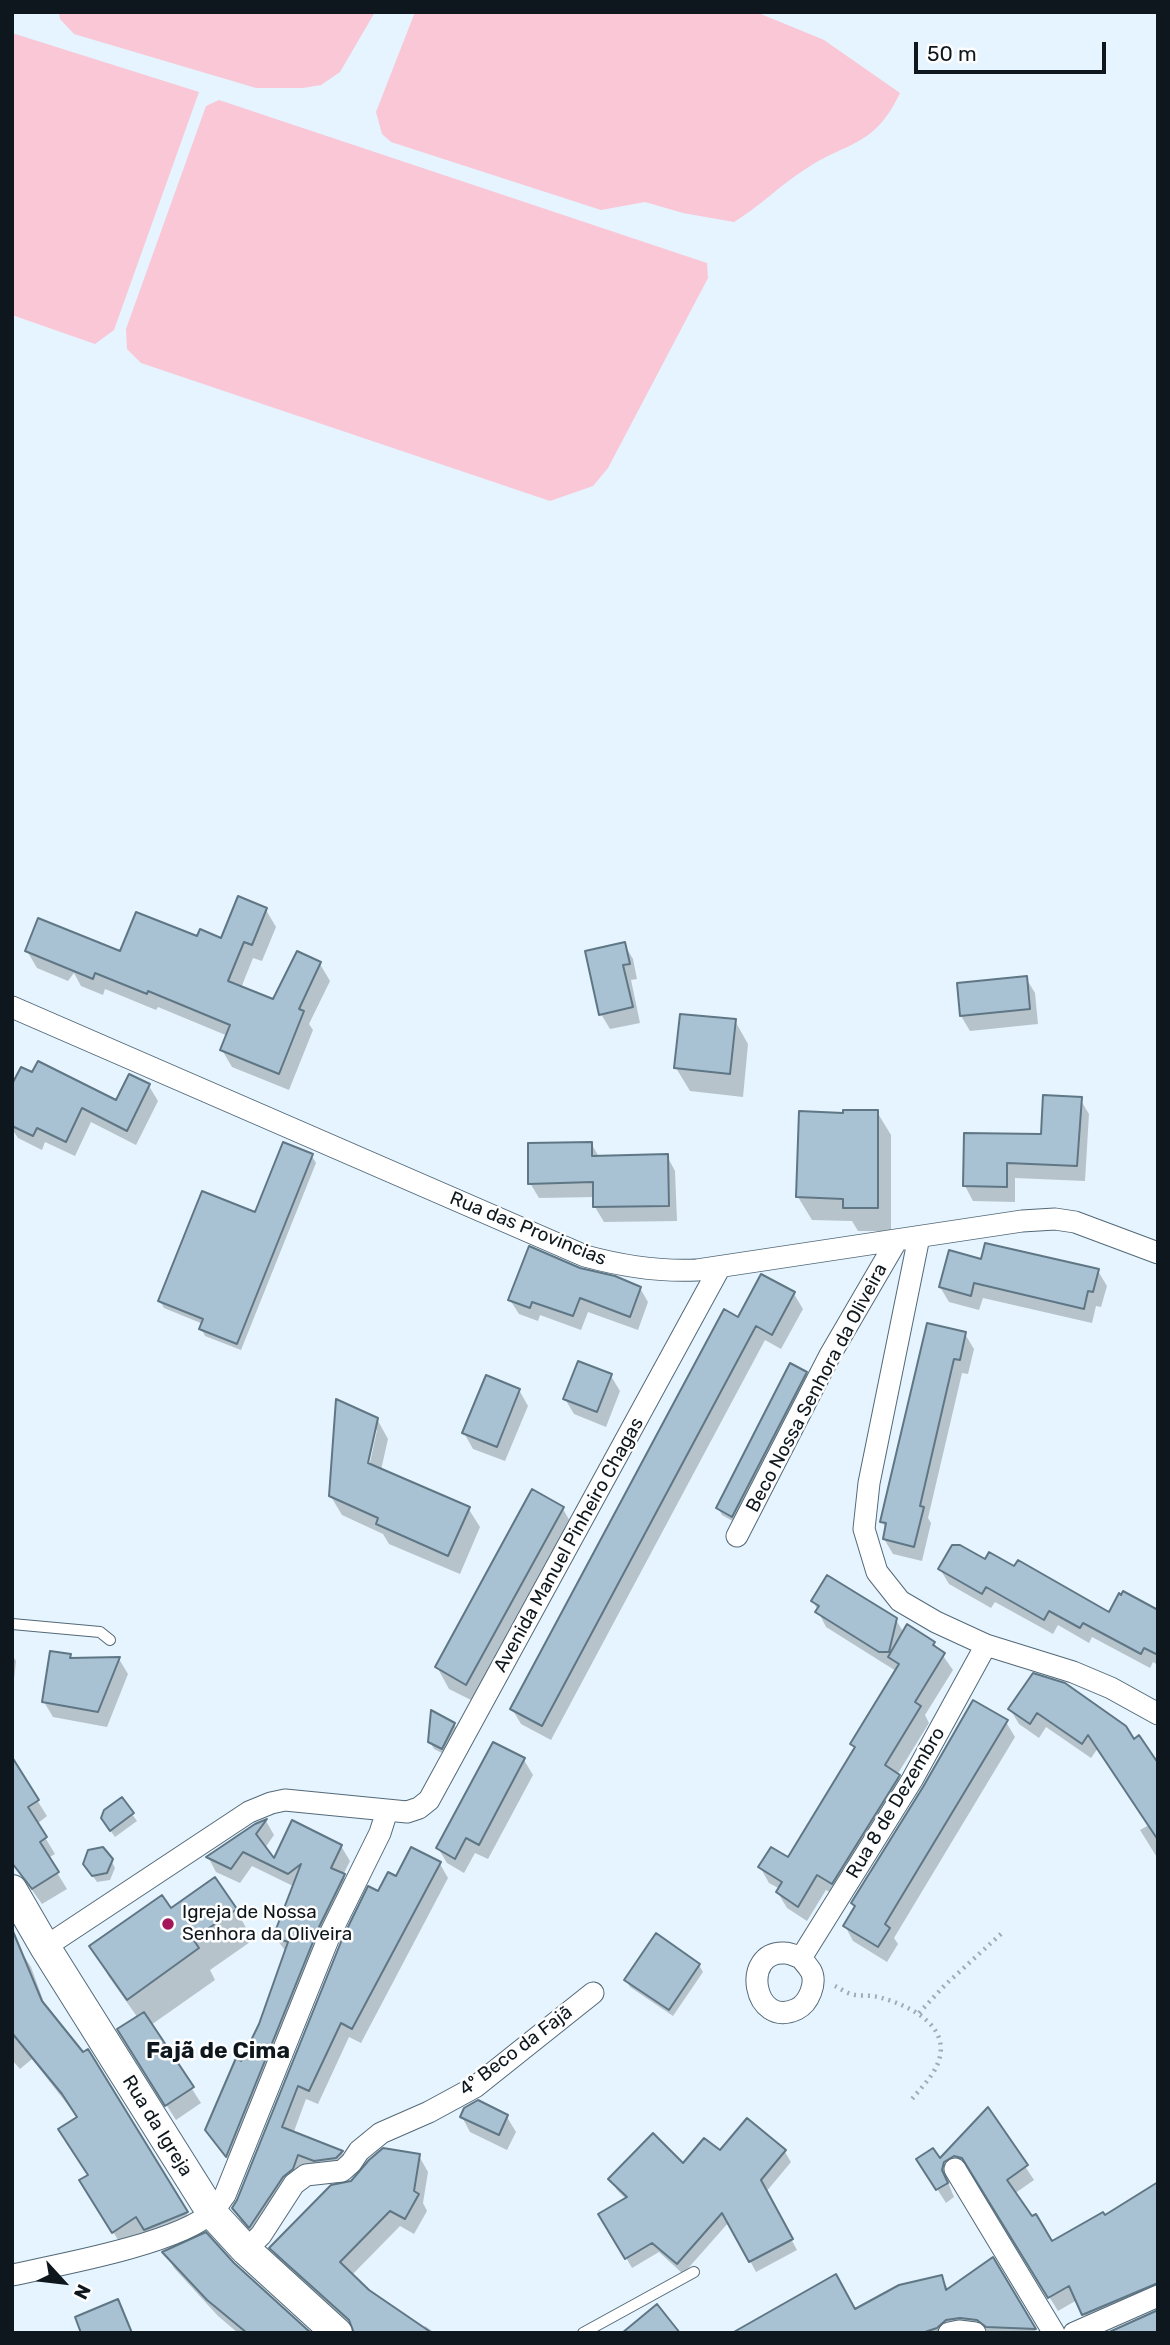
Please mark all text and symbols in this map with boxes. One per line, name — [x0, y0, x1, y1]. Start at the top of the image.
scale bar — [918, 28, 1110, 72]
text: 50 m — [927, 41, 977, 66]
street label: Rua das Provincias — [446, 1187, 610, 1271]
street label: Beco Nossa Senhora da Oliveira — [742, 1260, 892, 1516]
street label: Avenida Manuel Pinheiro Chagas — [489, 1414, 649, 1676]
street label: Rua 8 de Dezembro — [842, 1723, 950, 1883]
place label: Igreja de Nossa Senhora da Oliveira — [182, 1902, 352, 1946]
marker: Igreja de Nossa Senhora da Oliveira — [160, 1916, 176, 1932]
street label: 4º Beco da Fajã — [455, 2001, 577, 2101]
district label: Fajã de Cima — [146, 2037, 290, 2065]
street label: Rua da Igreja — [117, 2071, 197, 2181]
north arrow — [28, 2247, 98, 2317]
text: N — [69, 2280, 96, 2303]

